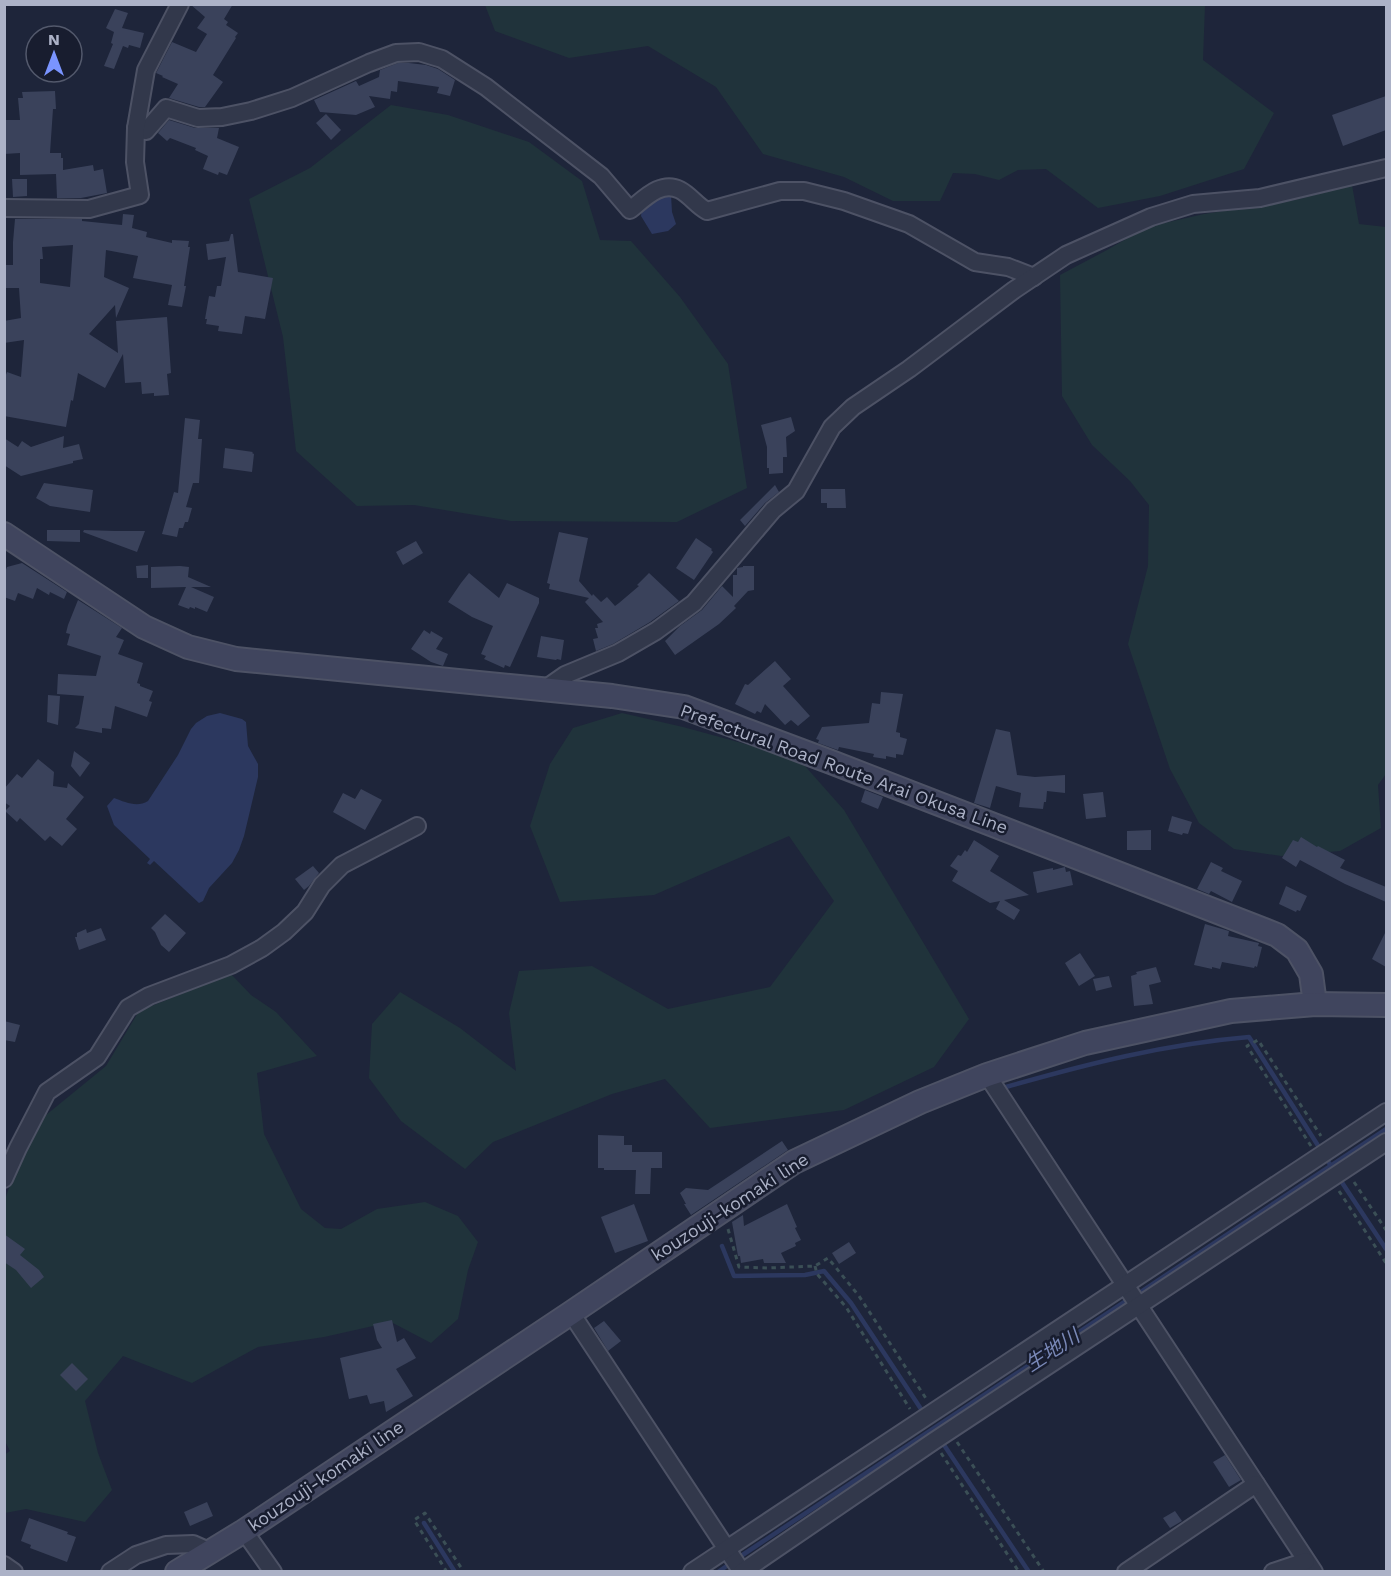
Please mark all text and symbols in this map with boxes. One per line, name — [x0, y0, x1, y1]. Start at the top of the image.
north arrow — [24, 24, 84, 84]
text: N — [48, 30, 60, 49]
street label: Prefectural Road Route Arai Okusa Line — [678, 699, 1011, 838]
street label: kouzouji-komaki line — [647, 1148, 812, 1265]
water label: 生地川 — [1020, 1323, 1085, 1376]
street label: kouzouji-komaki line — [244, 1416, 407, 1535]

